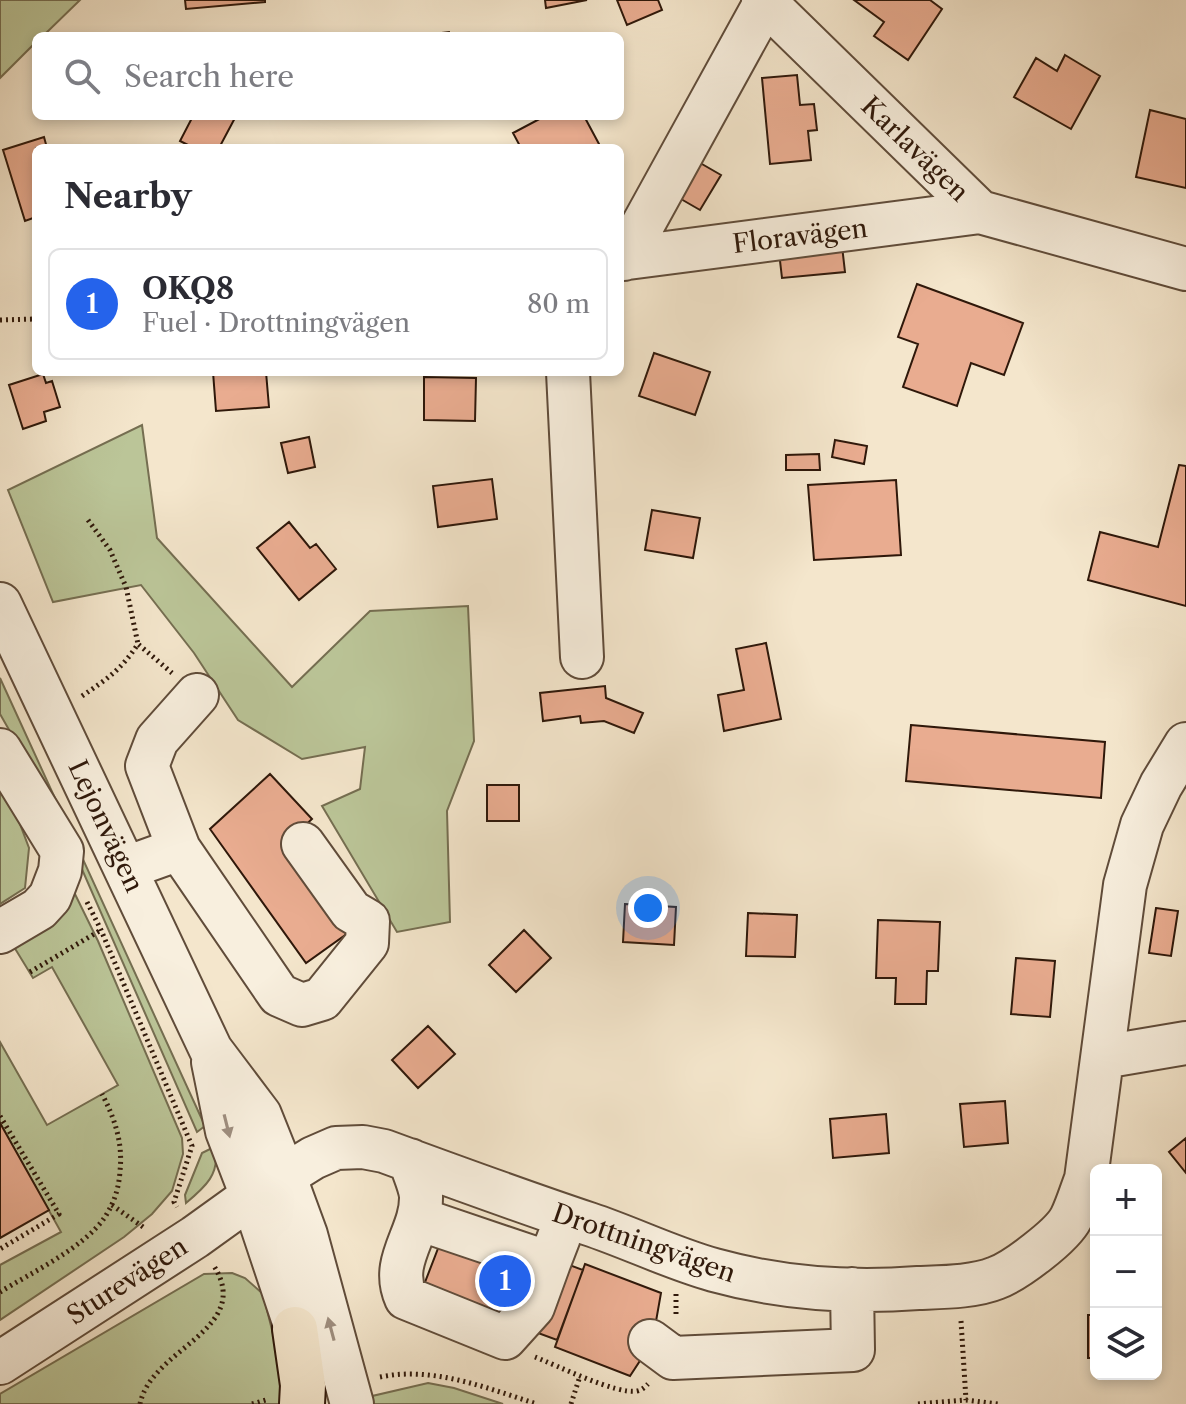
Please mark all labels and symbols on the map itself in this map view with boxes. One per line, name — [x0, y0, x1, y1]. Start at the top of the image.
street label: Karlavägen — [855, 90, 975, 208]
street label: Floravägen — [731, 212, 869, 260]
street label: Lejonvägen — [61, 755, 151, 897]
your location — [628, 888, 668, 928]
one-way arrow — [221, 1114, 233, 1139]
street label: Drottningvägen — [548, 1197, 740, 1289]
street label: Sturevägen — [61, 1230, 193, 1332]
pin: 1 — [479, 1251, 531, 1311]
one-way arrow — [324, 1317, 336, 1342]

